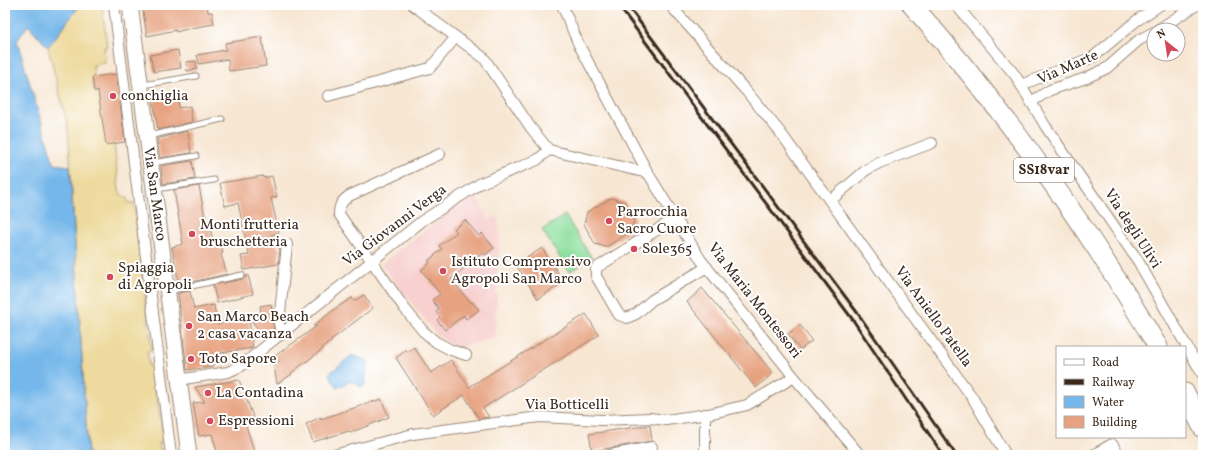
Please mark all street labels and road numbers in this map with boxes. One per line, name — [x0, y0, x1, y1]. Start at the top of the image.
street label: Via Marte — [1034, 45, 1102, 91]
street label: Via San Marco — [137, 146, 171, 242]
road number: SS18var — [1014, 158, 1074, 182]
street label: Via Giovanni Verga — [339, 180, 451, 272]
street label: Via degli Ulivi — [1098, 185, 1166, 273]
street label: Via Maria Montessori — [702, 239, 806, 363]
street label: Via Aniello Patella — [889, 262, 977, 372]
street label: Via Botticelli — [525, 395, 609, 416]

